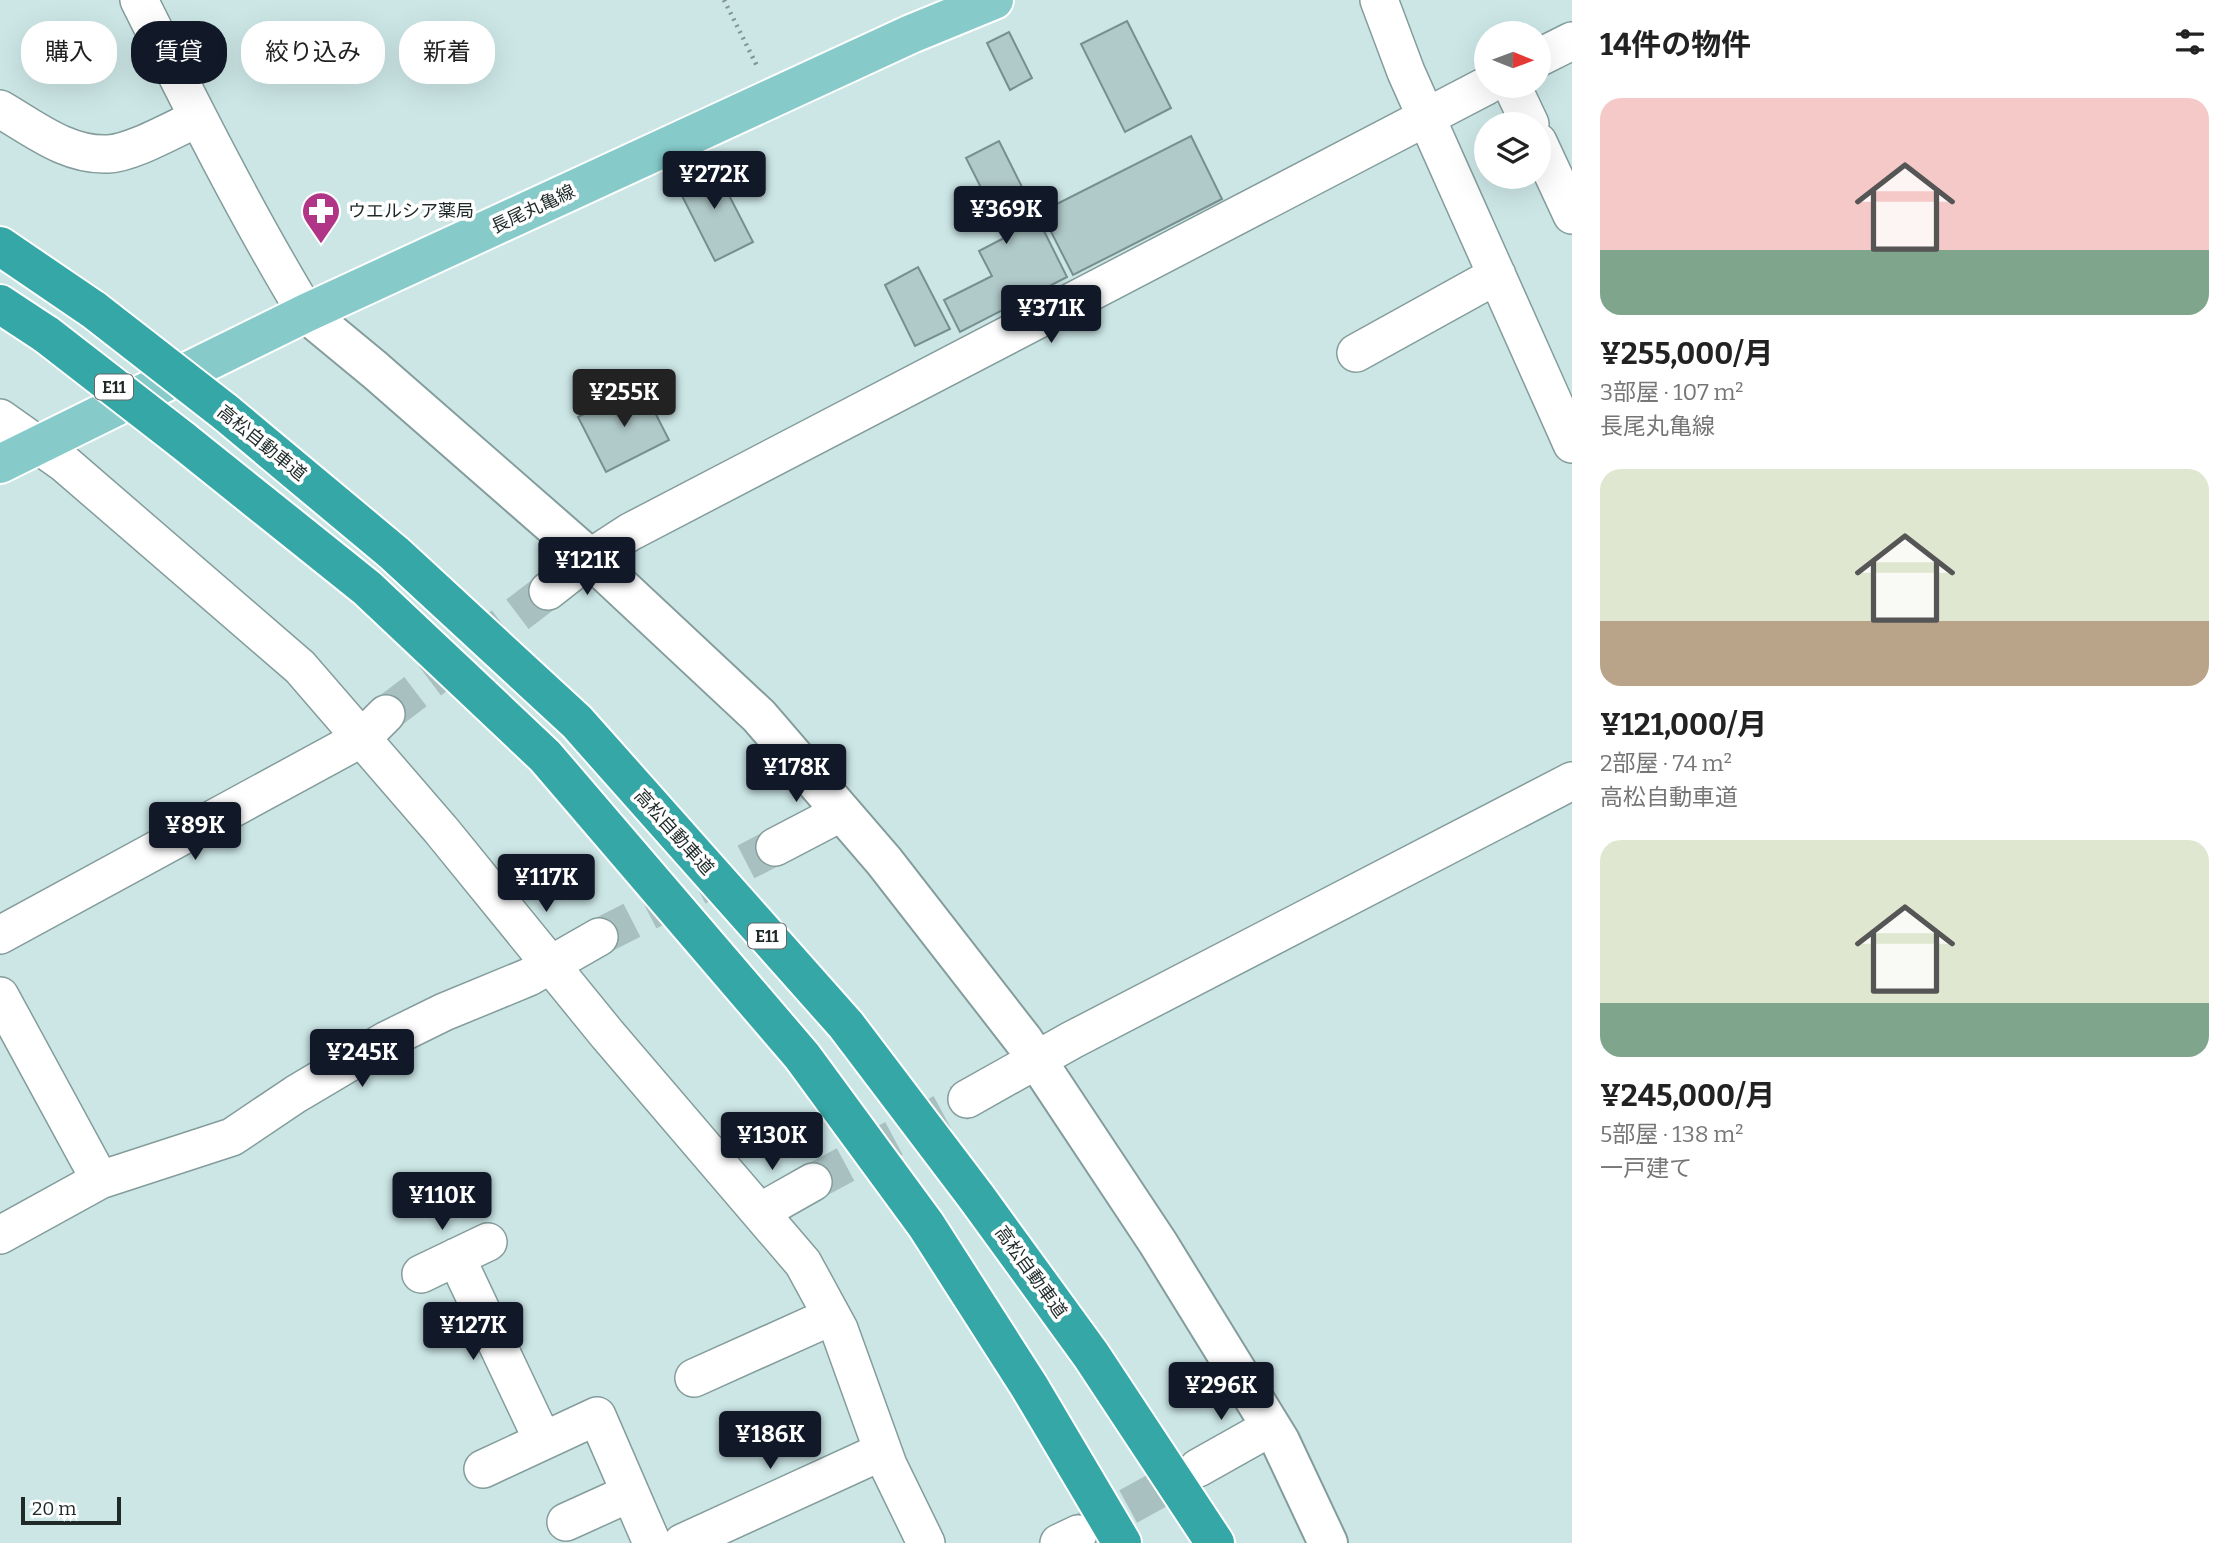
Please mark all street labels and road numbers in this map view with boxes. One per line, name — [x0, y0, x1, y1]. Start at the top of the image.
street label: 長尾丸亀線 — [488, 180, 578, 238]
road number: E11 — [95, 374, 133, 400]
street label: 高松自動車道 — [213, 400, 311, 486]
street label: 高松自動車道 — [630, 785, 718, 879]
road number: E11 — [748, 924, 786, 948]
street label: 高松自動車道 — [990, 1222, 1072, 1322]

